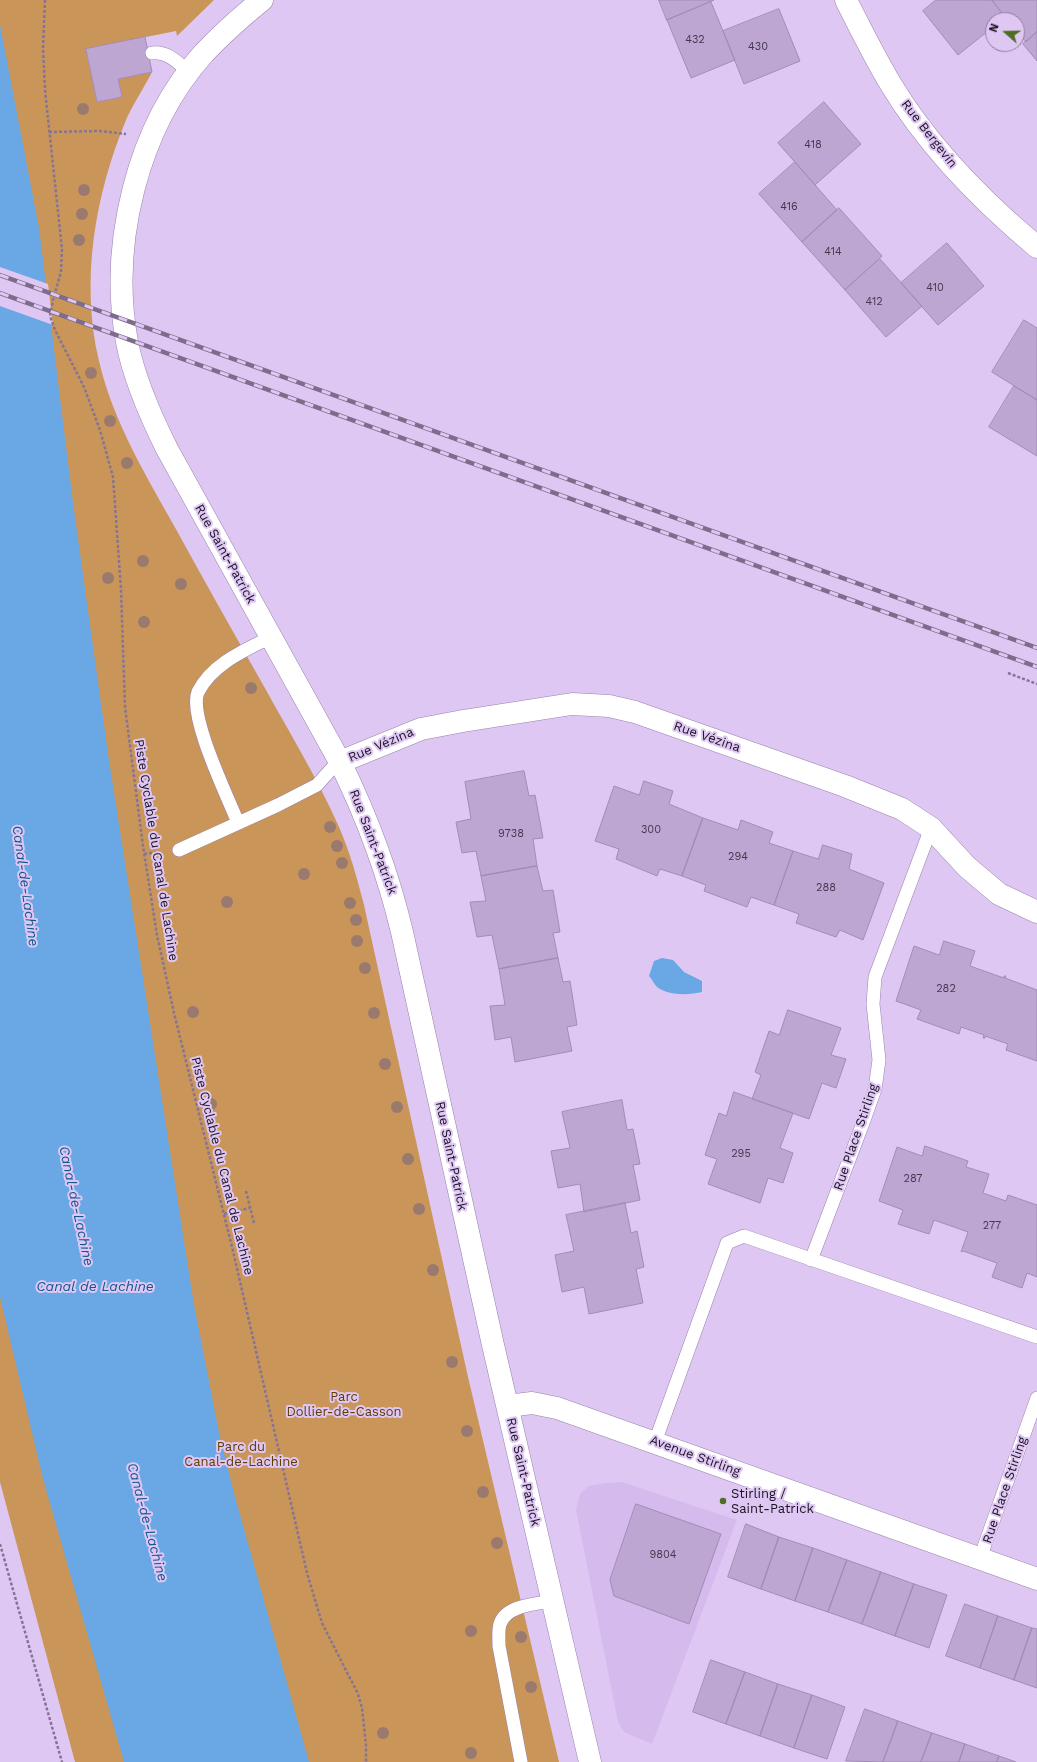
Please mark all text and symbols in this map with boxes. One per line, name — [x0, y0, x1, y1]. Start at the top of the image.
north arrow — [985, 12, 1025, 52]
text: N — [987, 22, 1002, 34]
house number: 432 — [685, 33, 705, 47]
house number: 430 — [748, 40, 768, 54]
street label: Rue Bergevin — [898, 97, 960, 171]
house number: 418 — [804, 138, 822, 152]
house number: 416 — [780, 200, 798, 214]
house number: 414 — [824, 245, 842, 259]
house number: 410 — [926, 281, 944, 295]
house number: 412 — [865, 295, 883, 309]
street label: Rue Saint-Patrick — [191, 502, 259, 606]
street label: Rue Vézina — [672, 718, 742, 756]
street label: Rue Vézina — [346, 724, 416, 766]
street label: Piste Cyclable du Canal de Lachine — [131, 738, 181, 962]
street label: Rue Saint-Patrick — [346, 787, 400, 897]
house number: 300 — [641, 823, 661, 837]
water label: Canal-de-Lachine — [8, 824, 42, 948]
house number: 9738 — [498, 827, 524, 841]
house number: 294 — [728, 850, 748, 864]
house number: 288 — [816, 881, 836, 895]
house number: 282 — [936, 982, 956, 996]
street label: Piste Cyclable du Canal de Lachine — [187, 1055, 257, 1277]
street label: Rue Place Stirling — [830, 1082, 882, 1192]
street label: Rue Saint-Patrick — [432, 1100, 470, 1212]
water label: Canal-de-Lachine — [55, 1145, 97, 1267]
house number: 295 — [731, 1147, 751, 1161]
house number: 287 — [904, 1172, 922, 1186]
house number: 277 — [983, 1219, 1001, 1233]
water label: Canal de Lachine — [36, 1279, 154, 1295]
park label: Parc Dollier-de-Casson — [286, 1389, 402, 1420]
street label: Rue Saint-Patrick — [503, 1416, 543, 1528]
street label: Avenue Stirling — [648, 1432, 742, 1480]
street label: Rue Place Stirling — [979, 1435, 1031, 1545]
park label: Parc du Canal-de-Lachine — [184, 1439, 298, 1470]
water label: Canal-de-Lachine — [123, 1461, 171, 1583]
place label: Stirling / Saint-Patrick — [731, 1486, 814, 1517]
marker: Stirling / Saint-Patrick — [718, 1496, 728, 1506]
house number: 9804 — [649, 1548, 677, 1562]

